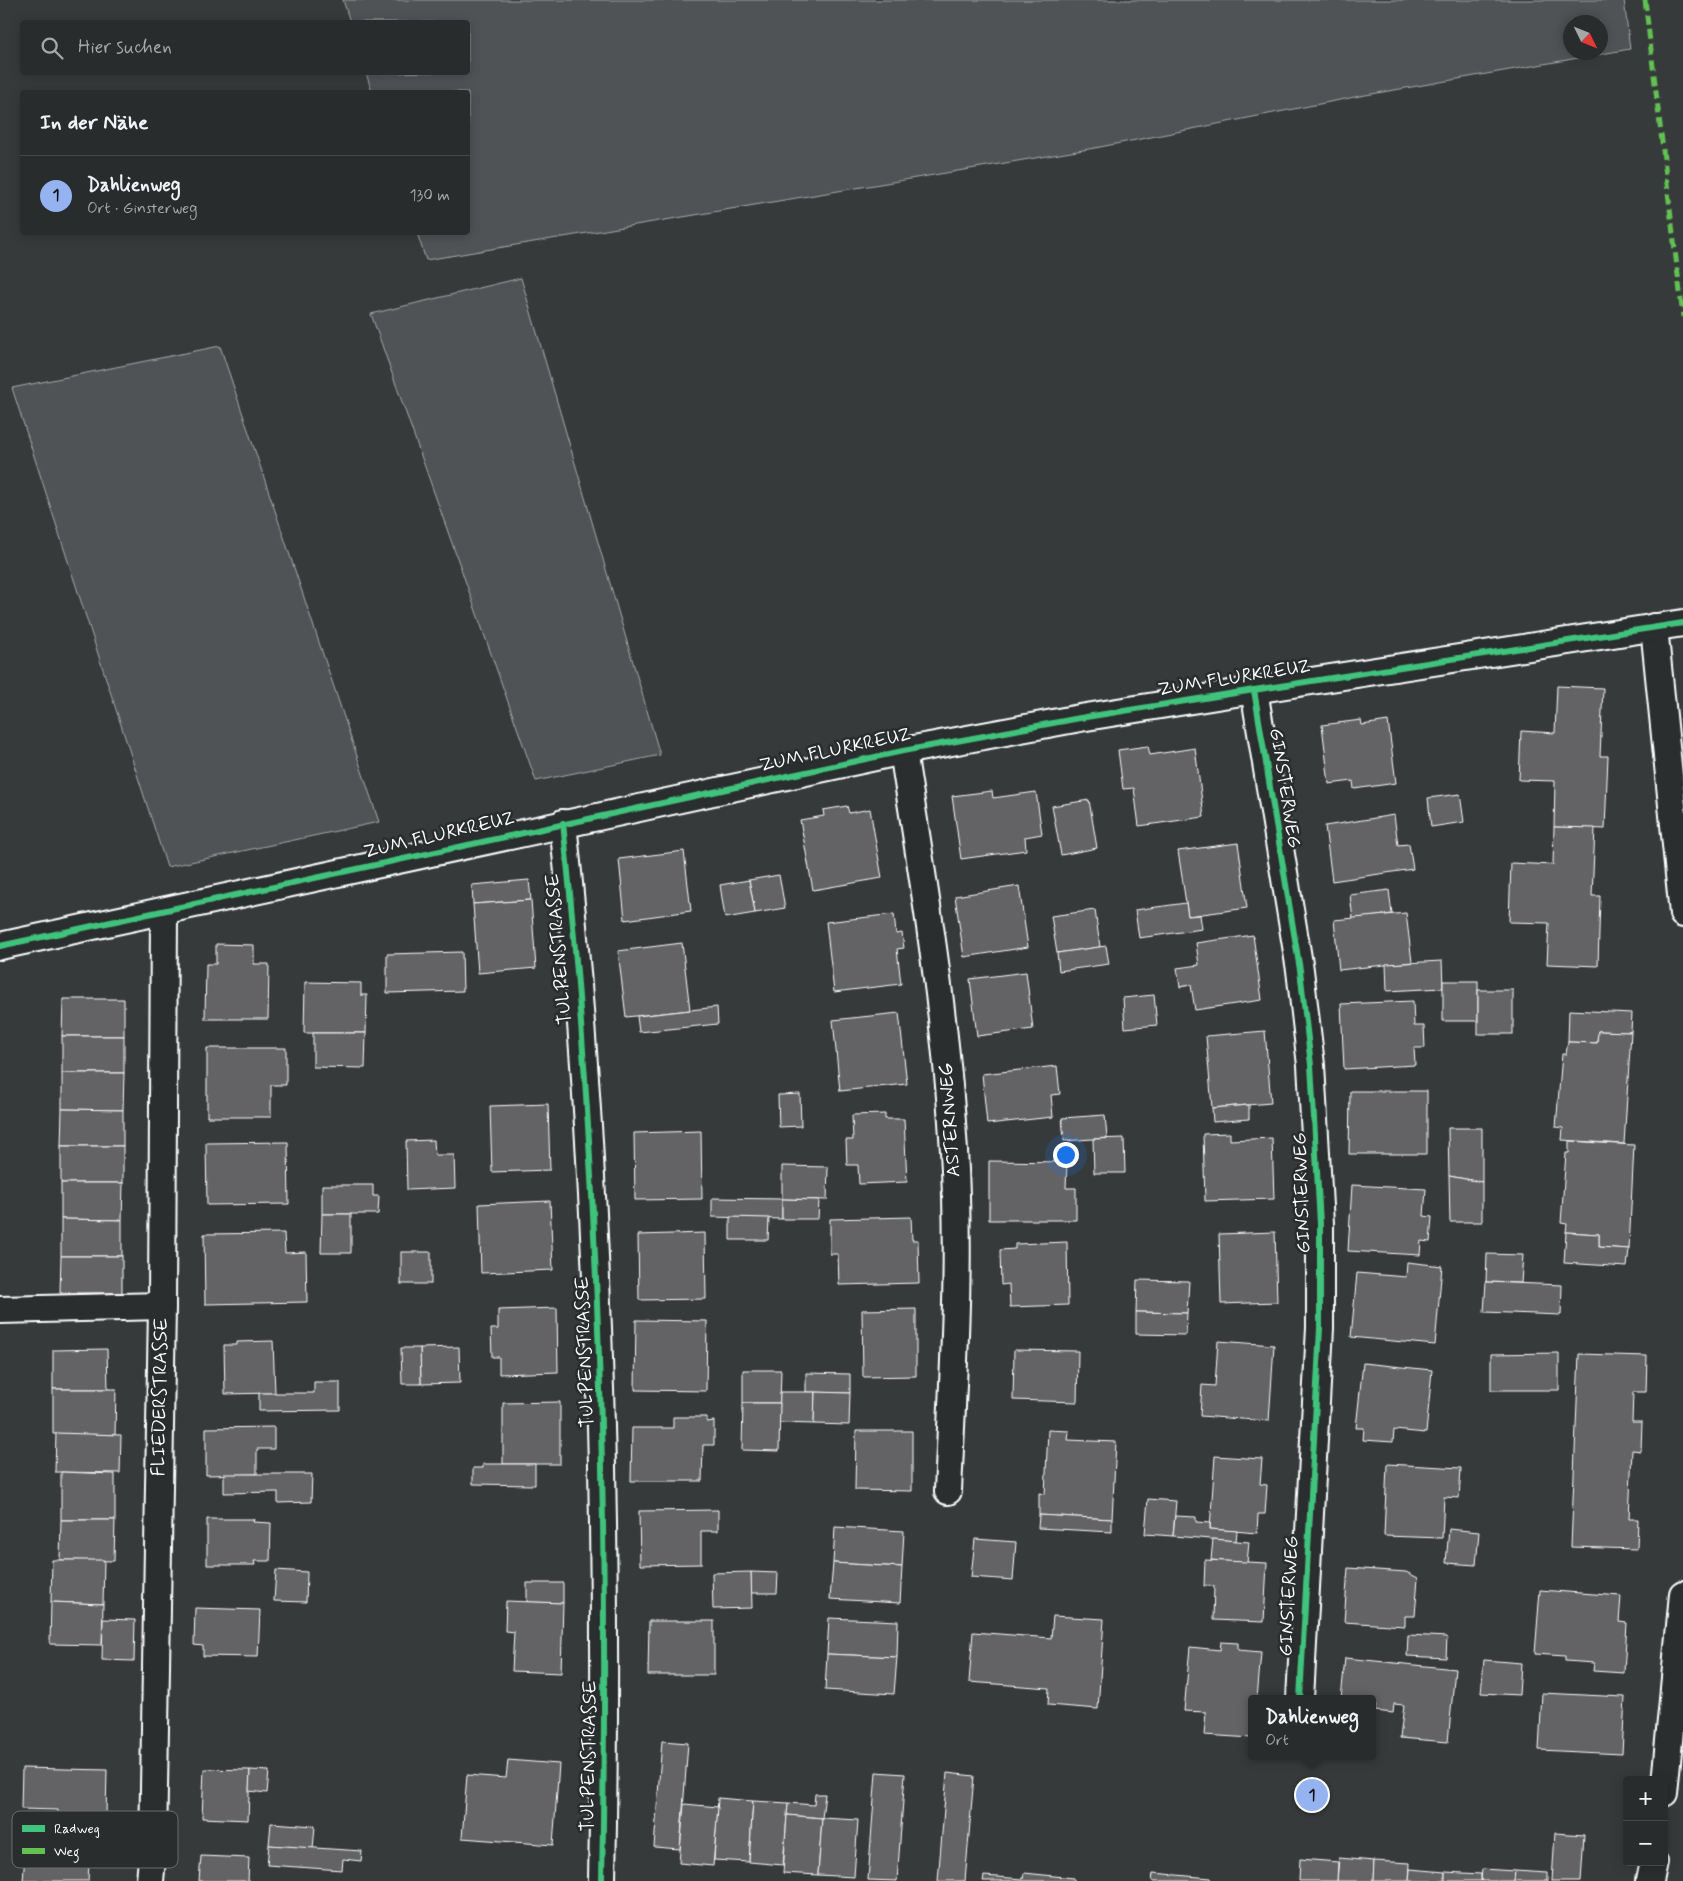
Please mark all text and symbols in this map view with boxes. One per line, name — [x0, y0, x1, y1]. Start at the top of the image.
north arrow — [1563, 15, 1608, 60]
search box — [20, 20, 470, 75]
icon: search — [38, 34, 66, 62]
text: Hier suchen — [78, 35, 172, 60]
text: In der Nähe — [40, 109, 148, 137]
text: Dahlienweg — [87, 173, 181, 198]
text: 1 — [52, 185, 60, 206]
text: 130 m — [409, 185, 450, 206]
text: Ort · Ginsterweg — [87, 198, 198, 219]
street label: ZUM FLURKREUZ — [1156, 654, 1312, 702]
street label: ZUM FLURKREUZ — [757, 722, 913, 778]
street label: GINSTERWEG — [1263, 726, 1307, 850]
street label: ZUM FLURKREUZ — [361, 805, 517, 864]
street label: TULPENSTRASSE — [540, 872, 578, 1026]
street label: ASTERNWEG — [934, 1062, 966, 1178]
street label: GINSTERWEG — [1287, 1132, 1317, 1254]
your location — [1053, 1142, 1079, 1168]
street label: TULPENSTRASSE — [570, 1276, 600, 1428]
street label: FLIEDERSTRASSE — [146, 1317, 174, 1477]
street label: GINSTERWEG — [1273, 1535, 1305, 1657]
street label: TULPENSTRASSE — [575, 1680, 603, 1832]
popup — [1248, 1695, 1376, 1760]
text: Dahlienweg — [1265, 1705, 1359, 1730]
text: Ort — [1265, 1730, 1289, 1751]
pin: 1 — [1296, 1776, 1328, 1814]
map controls — [1623, 1776, 1668, 1866]
button: + — [1623, 1776, 1668, 1821]
legend — [12, 1811, 178, 1868]
text: Radweg — [54, 1820, 100, 1838]
button: − — [1623, 1821, 1668, 1866]
text: Weg — [54, 1843, 80, 1863]

